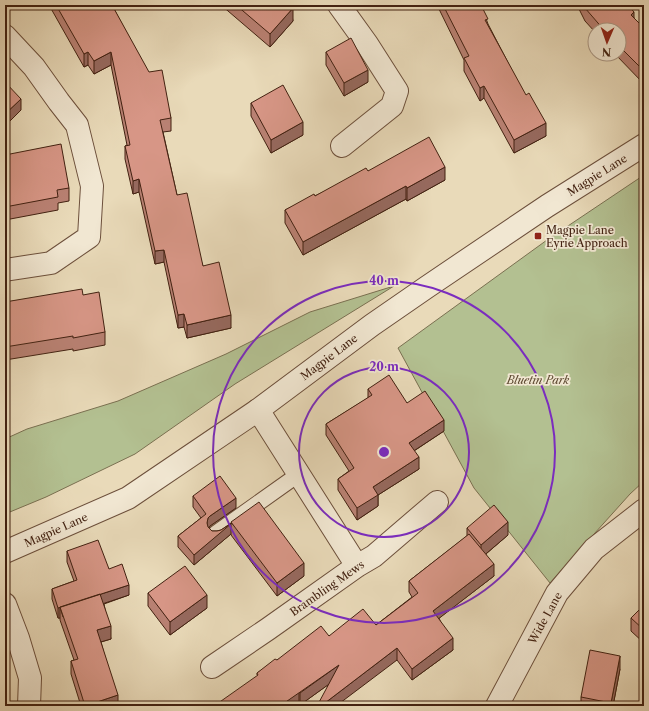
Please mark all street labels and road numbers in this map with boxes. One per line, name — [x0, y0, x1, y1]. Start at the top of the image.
street label: Magpie Lane — [564, 151, 630, 199]
street label: Magpie Lane — [298, 331, 360, 383]
street label: Magpie Lane — [22, 510, 90, 550]
street label: Brambling Mews — [287, 557, 367, 619]
street label: Wide Lane — [525, 590, 565, 647]

